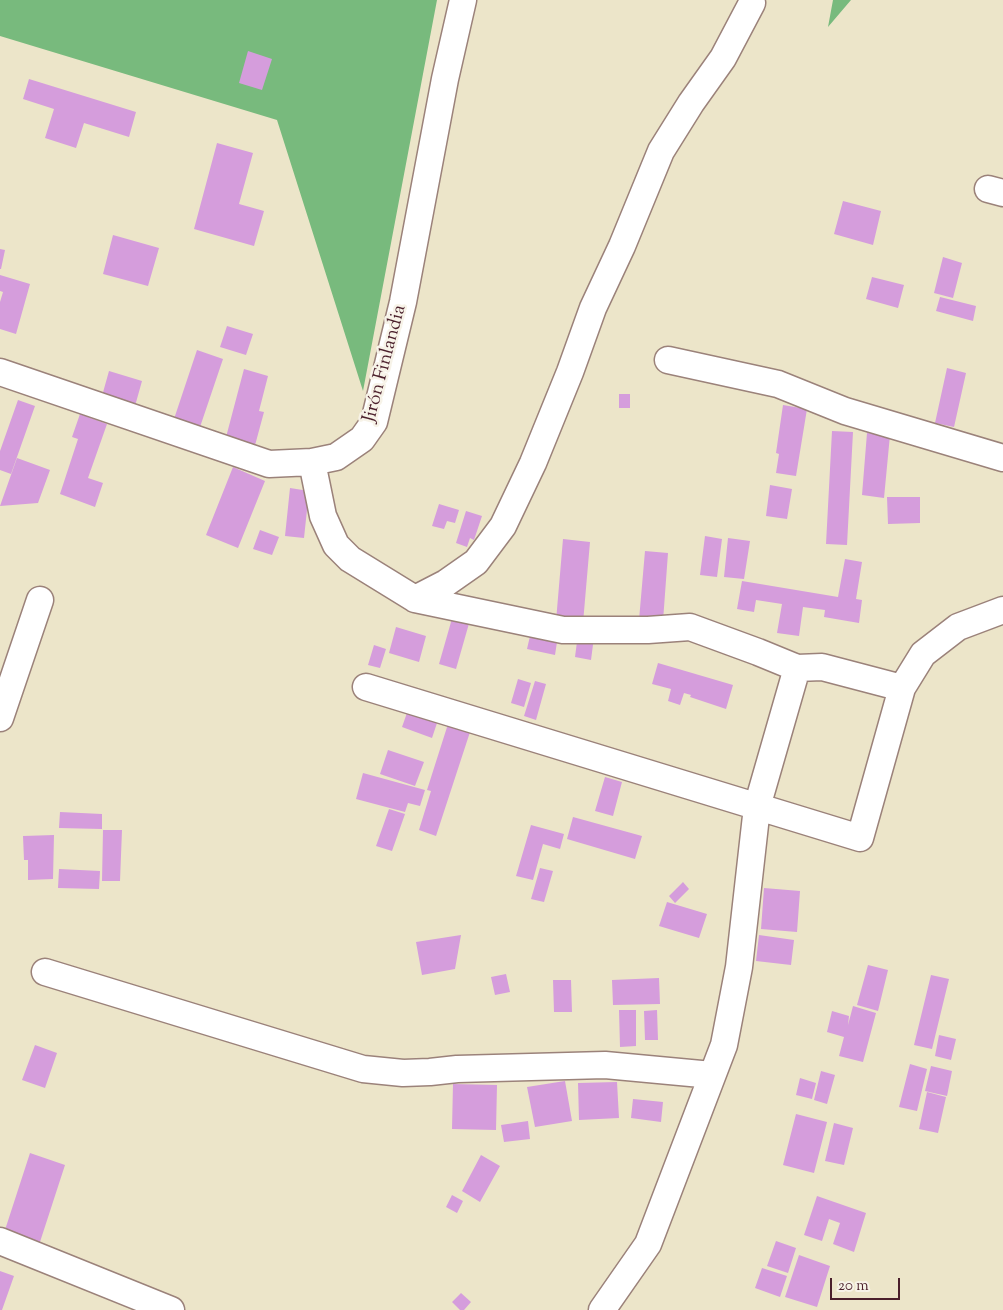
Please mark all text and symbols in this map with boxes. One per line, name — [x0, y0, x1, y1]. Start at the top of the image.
street label: Jirón Finlandia — [359, 303, 413, 425]
scale bar — [833, 1268, 903, 1300]
text: 20 m — [838, 1276, 869, 1297]

